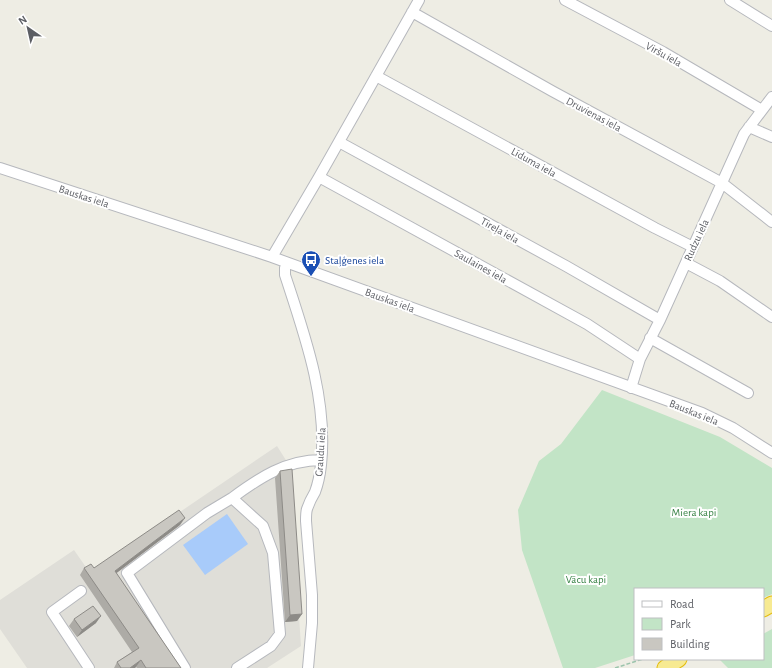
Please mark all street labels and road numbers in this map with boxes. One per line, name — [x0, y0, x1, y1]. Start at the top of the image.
street label: Viršu iela — [644, 40, 684, 69]
street label: Druvienas iela — [564, 95, 623, 134]
street label: Līduma iela — [509, 146, 558, 179]
street label: Bauskas iela — [57, 183, 110, 210]
street label: Tīreļa iela — [478, 215, 521, 246]
street label: Rudzu iela — [682, 218, 711, 263]
street label: Saulaines iela — [453, 247, 509, 285]
street label: Bauskas iela — [364, 286, 416, 315]
street label: Bauskas iela — [668, 398, 720, 427]
street label: Graudu iela — [313, 427, 328, 477]

